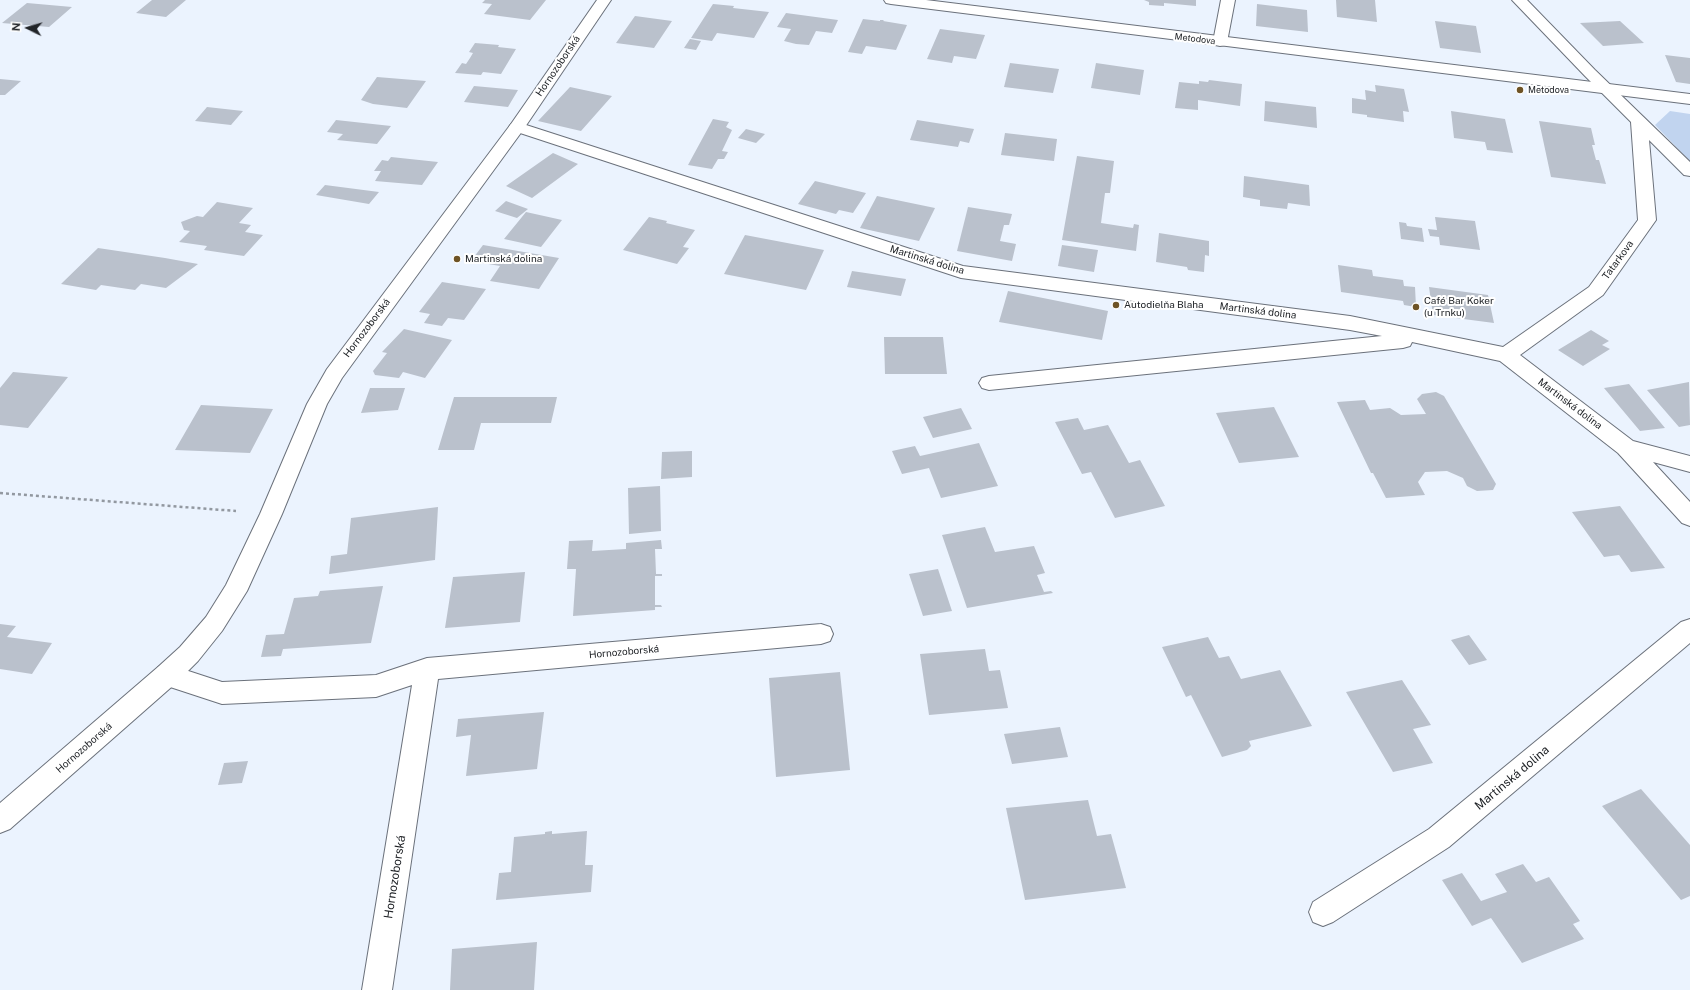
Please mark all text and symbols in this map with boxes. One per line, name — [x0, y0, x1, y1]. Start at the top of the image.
north arrow — [8, 8, 48, 48]
text: N — [10, 22, 22, 32]
street label: Metodova — [1174, 31, 1216, 47]
street label: Hornozoborská — [533, 33, 583, 99]
marker: Metodova — [1515, 85, 1525, 95]
place label: Metodova — [1528, 85, 1569, 95]
street label: Tatarkova — [1600, 238, 1636, 282]
street label: Martinská dolina — [888, 243, 966, 277]
place label: Martinská dolina — [465, 253, 542, 265]
marker: Martinská dolina — [452, 254, 462, 264]
place label: Café Bar Koker (u Trnku) — [1424, 295, 1494, 318]
street label: Hornozoborská — [341, 296, 393, 360]
place label: Autodielňa Blaha — [1124, 299, 1204, 311]
marker: Autodielňa Blaha — [1111, 300, 1121, 310]
street label: Martinská dolina — [1219, 300, 1297, 322]
marker: Café Bar Koker (u Trnku) — [1411, 302, 1421, 312]
street label: Martinská dolina — [1536, 376, 1604, 432]
street label: Hornozoborská — [588, 643, 660, 661]
street label: Hornozoborská — [53, 720, 115, 776]
street label: Martinská dolina — [1472, 743, 1552, 813]
street label: Hornozoborská — [381, 834, 409, 920]

